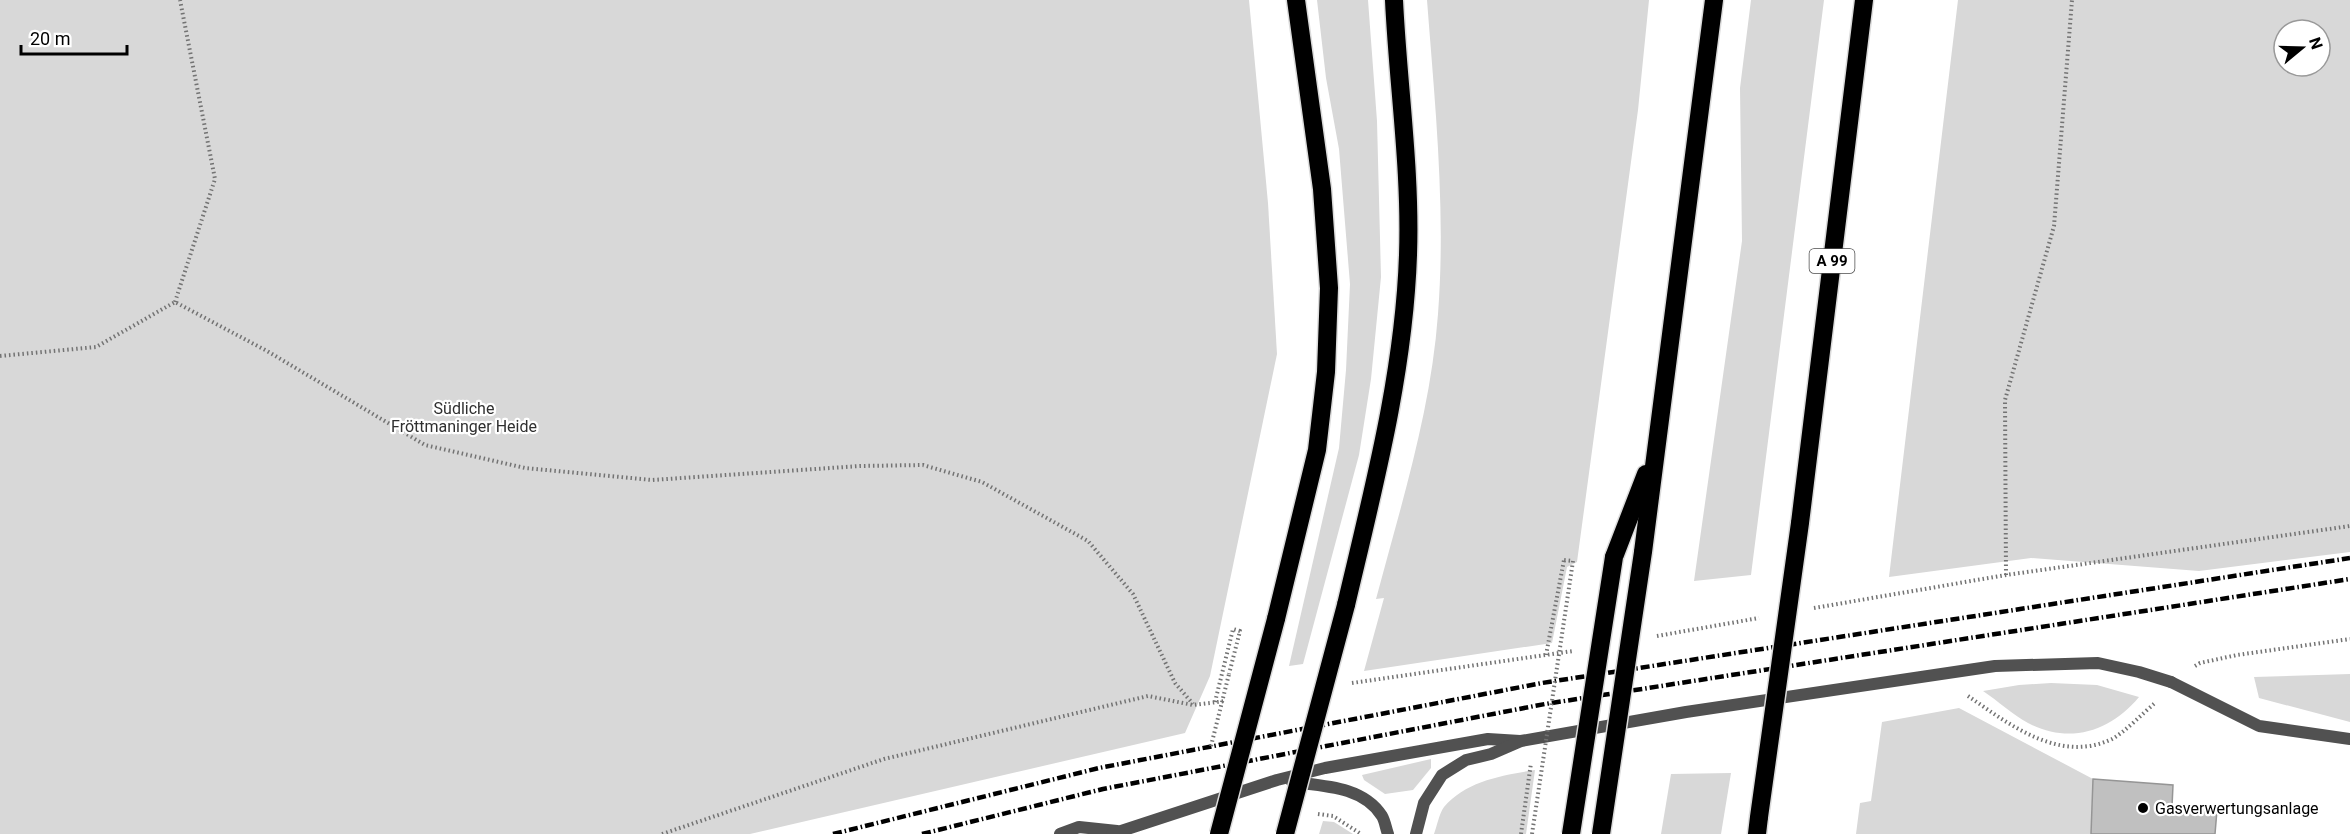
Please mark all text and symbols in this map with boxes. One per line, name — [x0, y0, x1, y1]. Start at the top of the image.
scale bar — [21, 18, 128, 56]
north arrow — [2272, 18, 2332, 78]
text: 20 m — [30, 28, 70, 49]
text: N — [2305, 35, 2327, 52]
road number: A 99 — [1810, 249, 1854, 273]
park label: Südliche Fröttmaninger Heide — [391, 399, 537, 436]
place label: Gasverwertungsanlage — [2155, 799, 2319, 818]
marker: Gasverwertungsanlage — [2136, 801, 2150, 815]

